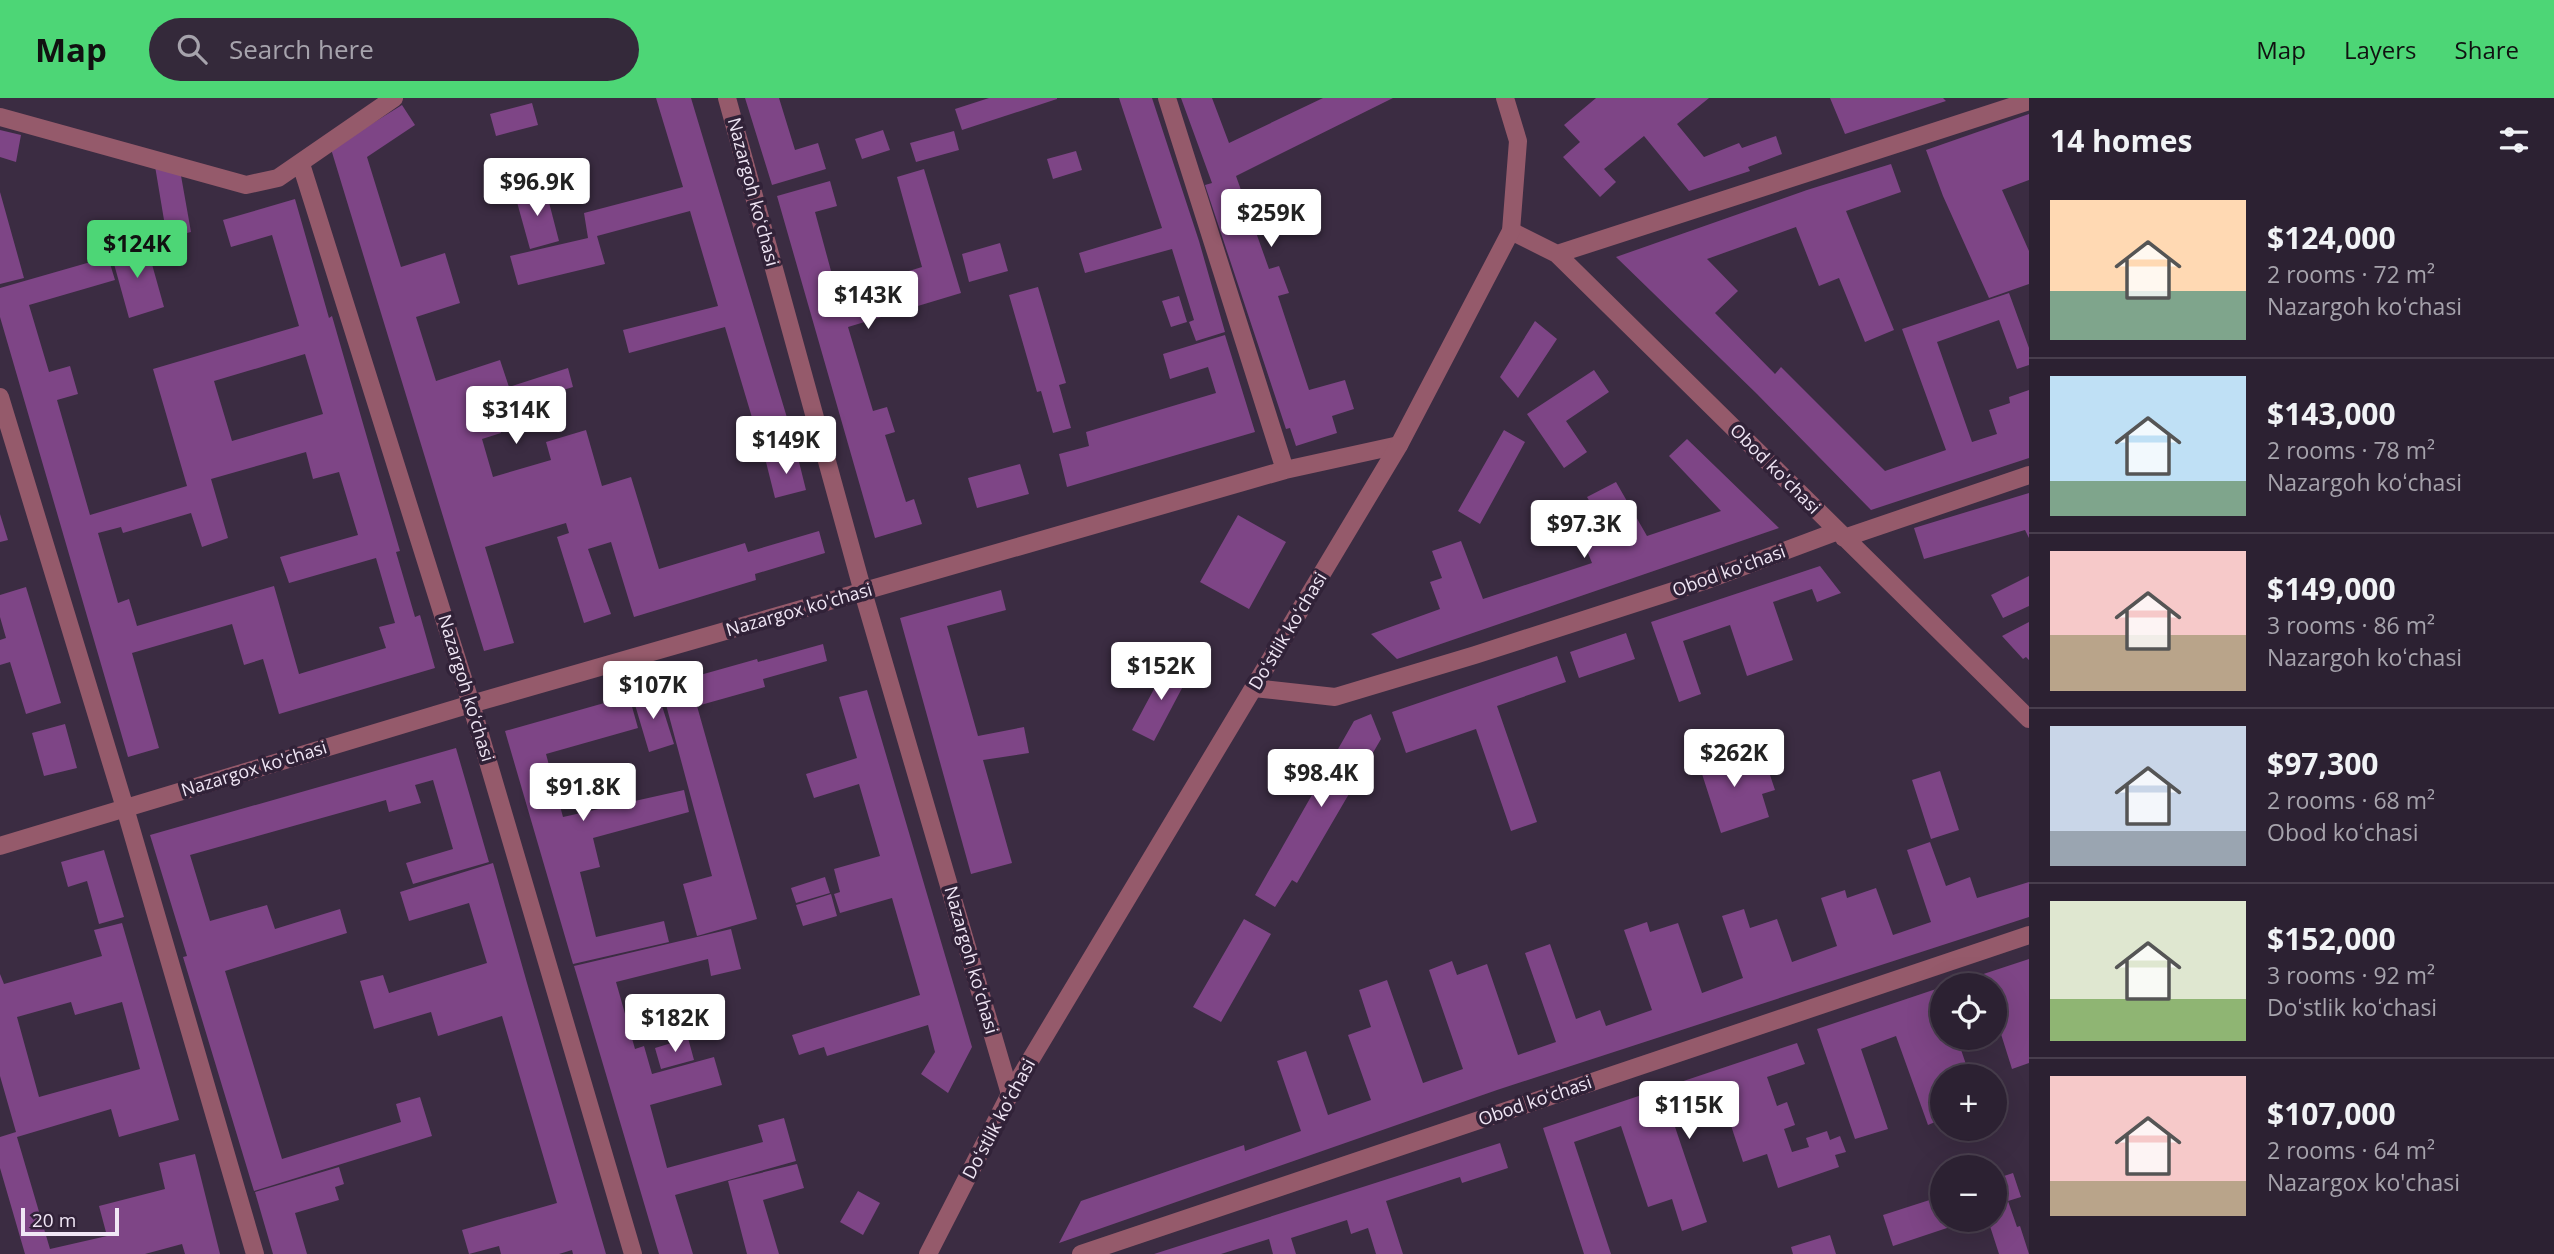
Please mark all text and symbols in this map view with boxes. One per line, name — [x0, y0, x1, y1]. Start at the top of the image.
search box — [149, 18, 639, 81]
text: Map — [35, 27, 107, 72]
icon: search — [173, 30, 211, 68]
text: Search here — [229, 31, 374, 67]
text: Map — [2256, 33, 2306, 66]
text: Layers — [2344, 33, 2417, 66]
text: Share — [2455, 33, 2519, 66]
street label: Nazargoh koʻchasi — [723, 115, 785, 269]
text: 14 homes — [2050, 120, 2193, 161]
icon: filters — [2495, 121, 2533, 159]
pin: $96.9K — [480, 158, 594, 218]
text: $96.9K — [500, 165, 574, 197]
pin: $259K — [1222, 190, 1320, 249]
text: $259K — [1237, 196, 1305, 228]
text: $124,000 — [2267, 217, 2396, 258]
pin: $124K — [88, 220, 186, 280]
text: $124K — [103, 227, 171, 259]
icon: home — [2106, 228, 2190, 312]
text: 2 rooms · 72 m² — [2267, 258, 2435, 290]
pin: $143K — [819, 272, 917, 331]
text: $143K — [834, 278, 902, 310]
text: Nazargoh koʻchasi — [2267, 290, 2462, 322]
pin: $314K — [467, 386, 565, 446]
text: $314K — [482, 393, 550, 425]
text: $143,000 — [2267, 393, 2396, 434]
icon: home — [2106, 404, 2190, 488]
pin: $149K — [737, 416, 835, 476]
street label: Obod ko'chasi — [1725, 418, 1826, 519]
text: $149K — [752, 423, 820, 455]
text: 2 rooms · 78 m² — [2267, 434, 2435, 466]
text: Nazargoh koʻchasi — [2267, 466, 2462, 498]
pin: $97.3K — [1527, 500, 1641, 560]
text: $97.3K — [1547, 507, 1621, 539]
street label: Obod koʻchasi — [1669, 539, 1788, 602]
street label: Doʻstlik koʻchasi — [1243, 567, 1332, 694]
text: $149,000 — [2267, 568, 2396, 609]
street label: Nazargox ko'chasi — [723, 577, 875, 641]
icon: home — [2106, 579, 2190, 663]
text: 3 rooms · 86 m² — [2267, 609, 2435, 641]
street label: Nazargoh koʻchasi — [433, 611, 501, 764]
text: Nazargoh koʻchasi — [2267, 641, 2462, 673]
pin: $152K — [1112, 642, 1210, 702]
text: $152K — [1127, 649, 1195, 681]
pin: $107K — [604, 662, 702, 721]
text: $107K — [619, 668, 687, 700]
pin: $262K — [1685, 730, 1783, 789]
street label: Nazargox ko'chasi — [178, 734, 329, 802]
text: $262K — [1700, 736, 1768, 768]
text: $97,300 — [2267, 743, 2378, 784]
pin: $98.4K — [1264, 750, 1378, 809]
icon: home — [2106, 754, 2190, 838]
text: $98.4K — [1284, 756, 1358, 788]
pin: $91.8K — [526, 764, 640, 823]
text: $91.8K — [546, 770, 620, 802]
text: 2 rooms · 68 m² — [2267, 784, 2435, 816]
text: Obod koʻchasi — [2267, 816, 2419, 848]
street label: Nazargoh koʻchasi — [939, 883, 1005, 1036]
text: $152,000 — [2267, 918, 2396, 959]
icon: home — [2106, 929, 2190, 1013]
text: 3 rooms · 92 m² — [2267, 959, 2435, 991]
map controls — [1930, 973, 2007, 1232]
button: locate — [1930, 973, 2007, 1050]
text: Doʻstlik koʻchasi — [2267, 991, 2437, 1023]
pin: $182K — [626, 995, 724, 1054]
text: $182K — [641, 1001, 709, 1033]
street label: Doʻstlik koʻchasi — [956, 1054, 1040, 1183]
button: + — [1930, 1064, 2007, 1141]
street label: Obod koʻchasi — [1475, 1069, 1595, 1131]
pin: $115K — [1640, 1082, 1738, 1141]
text: $115K — [1655, 1088, 1723, 1120]
text: $107,000 — [2267, 1093, 2396, 1134]
icon: home — [2106, 1104, 2190, 1188]
text: 2 rooms · 64 m² — [2267, 1134, 2435, 1166]
button: − — [1930, 1155, 2007, 1232]
text: Nazargox ko'chasi — [2267, 1166, 2460, 1198]
scale bar — [21, 1205, 119, 1237]
text: 20 m — [32, 1207, 76, 1233]

